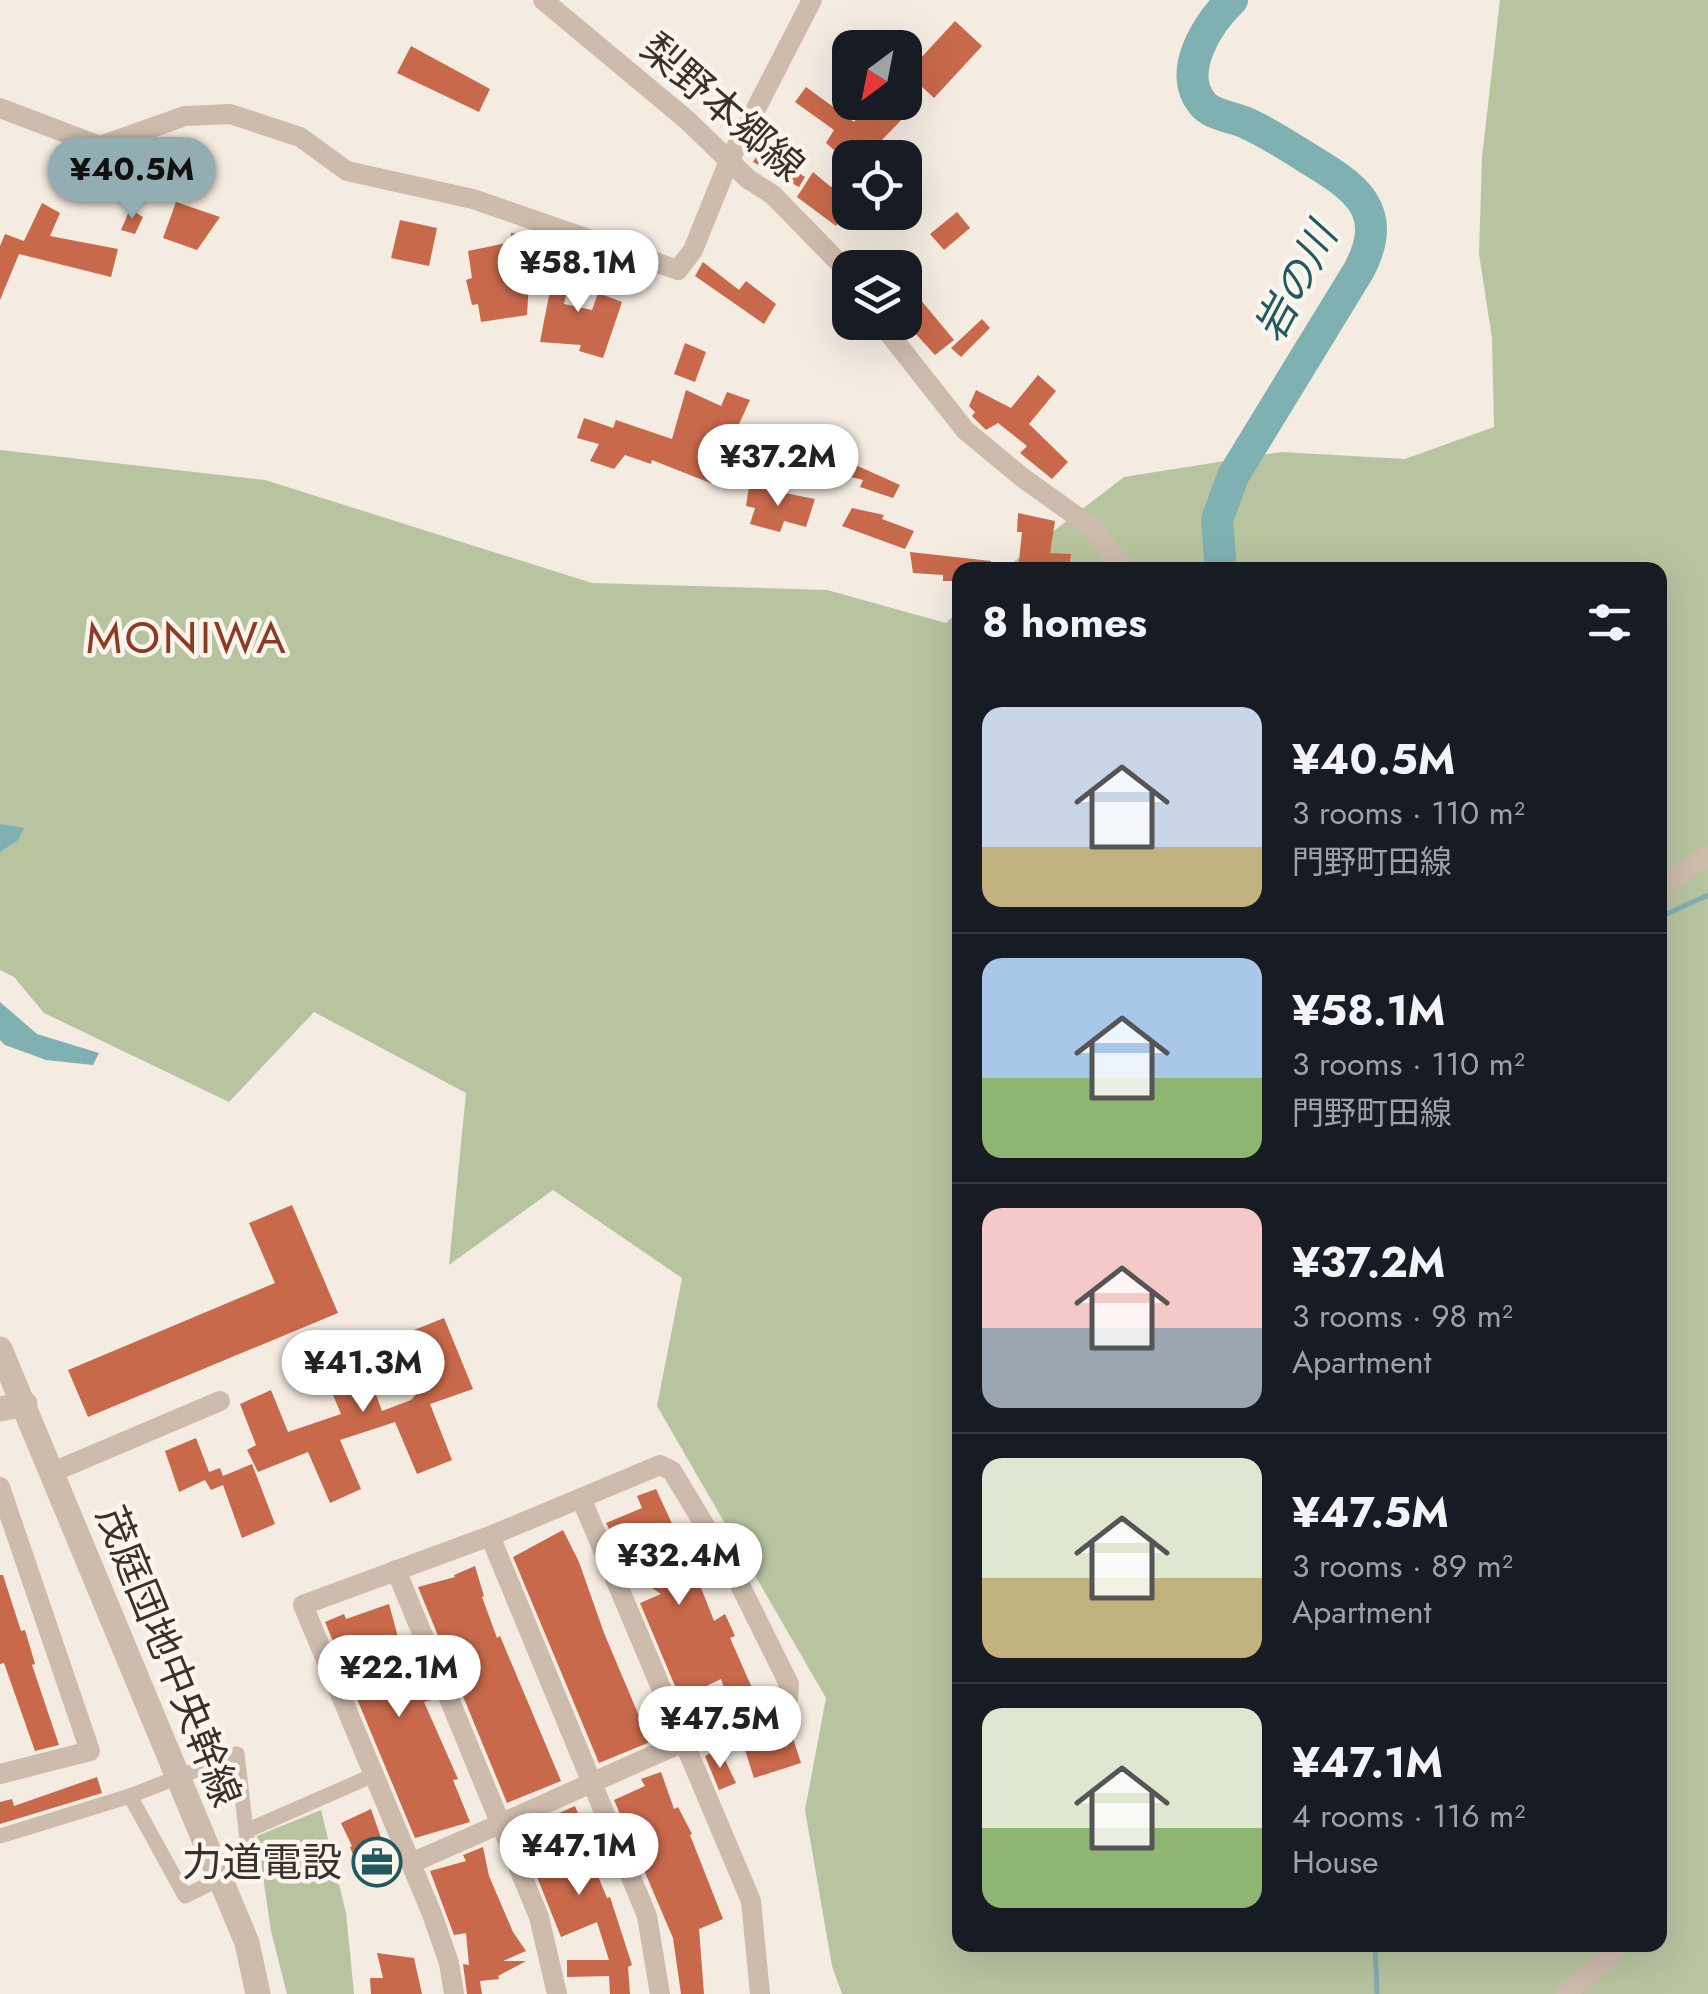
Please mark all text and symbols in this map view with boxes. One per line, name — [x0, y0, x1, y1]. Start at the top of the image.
street label: 梨野本郷線 — [629, 20, 817, 194]
north arrow — [832, 30, 922, 120]
map controls — [832, 30, 922, 340]
pin: ¥40.5M — [51, 137, 213, 222]
button: locate — [832, 140, 922, 230]
text: ¥40.5M — [70, 146, 194, 192]
water label: 岩の川 — [1239, 209, 1354, 352]
pin: ¥58.1M — [497, 230, 659, 315]
text: ¥58.1M — [520, 239, 636, 285]
button: layers — [832, 250, 922, 340]
pin: ¥37.2M — [697, 424, 859, 509]
text: ¥37.2M — [720, 433, 836, 479]
text: 8 homes — [982, 592, 1147, 653]
icon: filters — [1582, 595, 1637, 650]
district label: MONIWA — [86, 605, 288, 670]
text: ¥40.5M — [1292, 729, 1455, 790]
icon: home — [1062, 747, 1182, 867]
text: 3 rooms · 110 m² — [1292, 790, 1525, 836]
text: 門野町田線 — [1292, 839, 1452, 885]
text: ¥58.1M — [1292, 980, 1445, 1041]
icon: home — [1062, 998, 1182, 1118]
text: 3 rooms · 110 m² — [1292, 1041, 1525, 1087]
text: 門野町田線 — [1292, 1090, 1452, 1136]
text: ¥37.2M — [1292, 1232, 1445, 1293]
icon: home — [1062, 1248, 1182, 1368]
text: 3 rooms · 98 m² — [1292, 1293, 1513, 1339]
pin: ¥41.3M — [282, 1330, 444, 1415]
text: ¥41.3M — [304, 1339, 422, 1385]
text: Apartment — [1292, 1339, 1431, 1385]
text: ¥47.5M — [1292, 1482, 1449, 1543]
street label: 茂庭団地中央幹線 — [82, 1497, 256, 1815]
icon: home — [1062, 1498, 1182, 1618]
pin: ¥32.4M — [598, 1523, 760, 1608]
text: ¥32.4M — [617, 1532, 741, 1578]
text: 3 rooms · 89 m² — [1292, 1543, 1513, 1589]
text: Apartment — [1292, 1589, 1431, 1635]
pin: ¥22.1M — [318, 1635, 480, 1720]
text: ¥22.1M — [340, 1644, 458, 1690]
pin: ¥47.5M — [639, 1686, 801, 1771]
text: ¥47.5M — [660, 1695, 780, 1741]
text: ¥47.1M — [1292, 1732, 1443, 1793]
icon: home — [1062, 1748, 1182, 1868]
text: 4 rooms · 116 m² — [1292, 1793, 1525, 1839]
pin: ¥47.1M — [498, 1813, 660, 1898]
text: ¥47.1M — [522, 1822, 636, 1868]
place label: 力道電設 — [182, 1833, 342, 1891]
office icon: 力道電設 — [351, 1836, 403, 1888]
text: House — [1292, 1839, 1379, 1885]

